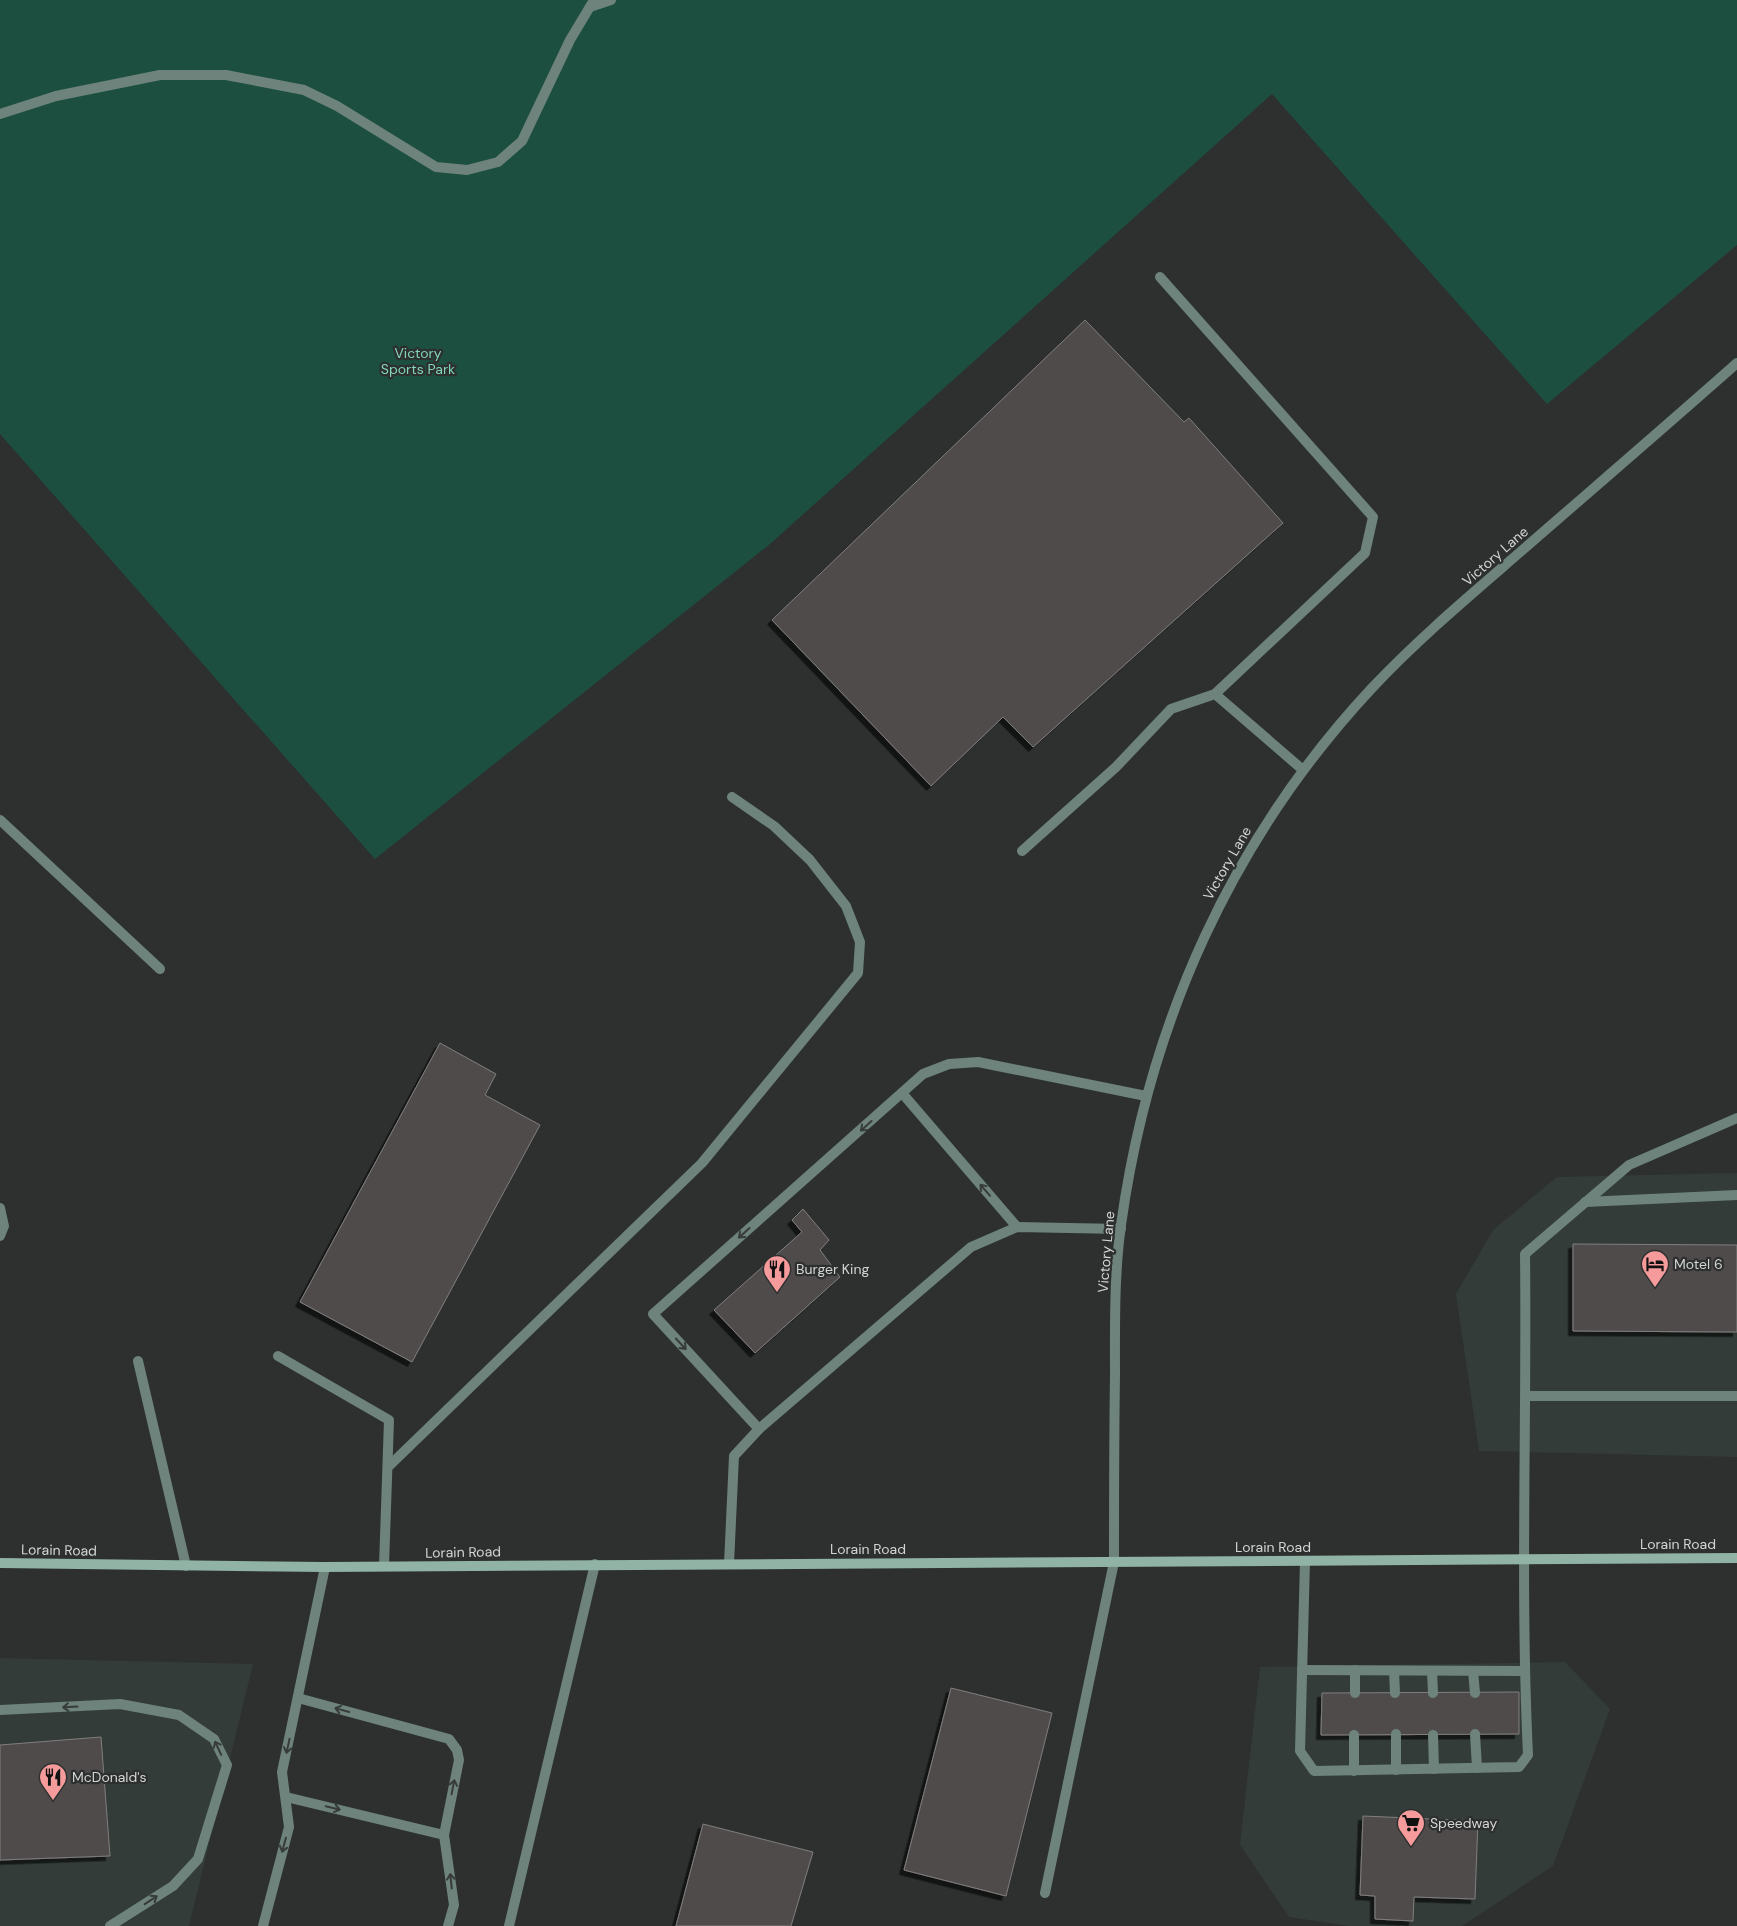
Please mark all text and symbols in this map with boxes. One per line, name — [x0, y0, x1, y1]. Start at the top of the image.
park label: Victory Sports Park — [381, 344, 455, 378]
street label: Victory Lane — [1458, 522, 1532, 590]
street label: Victory Lane — [1199, 823, 1255, 903]
one-way arrow — [859, 1120, 872, 1131]
one-way arrow — [980, 1184, 991, 1197]
street label: Victory Lane — [1093, 1210, 1119, 1294]
one-way arrow — [738, 1227, 751, 1239]
hotel icon: Motel 6 — [1640, 1249, 1670, 1288]
restaurant icon: Burger King — [762, 1254, 792, 1293]
place label: Motel 6 — [1674, 1255, 1723, 1273]
place label: Burger King — [796, 1260, 869, 1278]
one-way arrow — [675, 1338, 687, 1350]
street label: Lorain Road — [1640, 1535, 1716, 1553]
street label: Lorain Road — [1235, 1538, 1311, 1556]
street label: Lorain Road — [21, 1540, 97, 1560]
street label: Lorain Road — [830, 1540, 906, 1558]
street label: Lorain Road — [425, 1542, 501, 1562]
one-way arrow — [62, 1702, 78, 1711]
one-way arrow — [334, 1705, 350, 1715]
one-way arrow — [283, 1738, 292, 1754]
one-way arrow — [213, 1741, 223, 1756]
restaurant icon: McDonald's — [38, 1762, 68, 1801]
place label: McDonald's — [72, 1768, 147, 1786]
one-way arrow — [449, 1780, 459, 1796]
one-way arrow — [325, 1804, 341, 1813]
supermarket icon: Speedway — [1396, 1808, 1426, 1847]
place label: Speedway — [1430, 1814, 1497, 1832]
one-way arrow — [279, 1837, 289, 1853]
one-way arrow — [446, 1873, 456, 1889]
one-way arrow — [144, 1895, 158, 1905]

